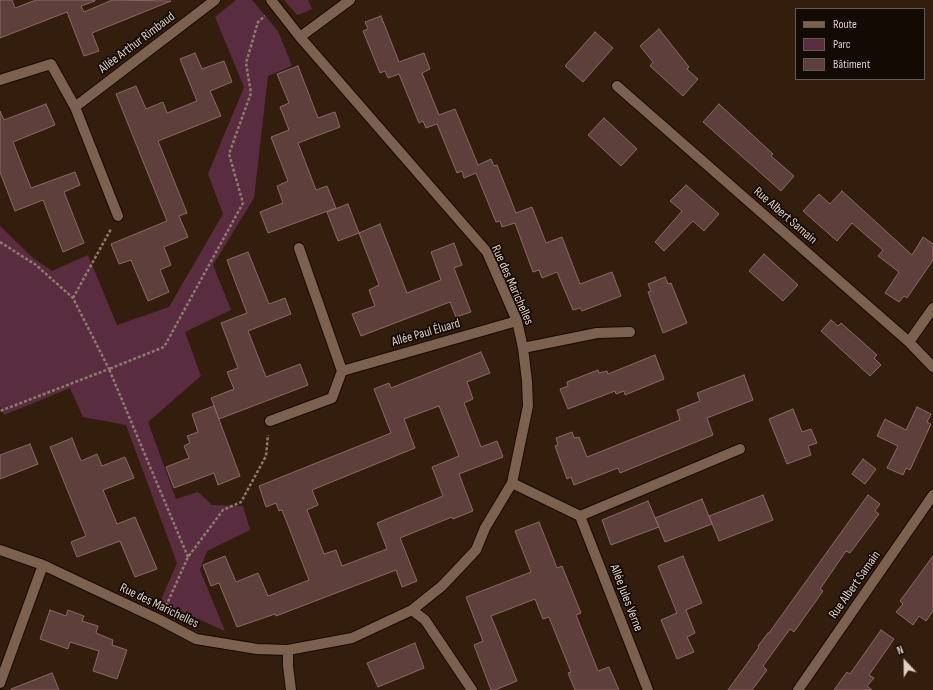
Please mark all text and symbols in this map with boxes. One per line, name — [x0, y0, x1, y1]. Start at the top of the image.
legend — [795, 8, 925, 80]
street label: Allée Arthur Rimbaud — [96, 9, 178, 77]
text: Route — [833, 17, 857, 32]
text: Parc — [833, 37, 851, 52]
text: Bâtiment — [833, 57, 870, 72]
street label: Rue Albert Samain — [750, 184, 820, 248]
street label: Rue des Marichelles — [487, 243, 537, 327]
street label: Allée Paul Éluard — [390, 316, 462, 350]
street label: Rue Albert Samain — [826, 548, 884, 622]
street label: Allée Jules Verne — [606, 562, 646, 634]
street label: Rue des Marichelles — [117, 580, 201, 632]
north arrow — [885, 642, 925, 682]
text: N — [895, 643, 905, 658]

